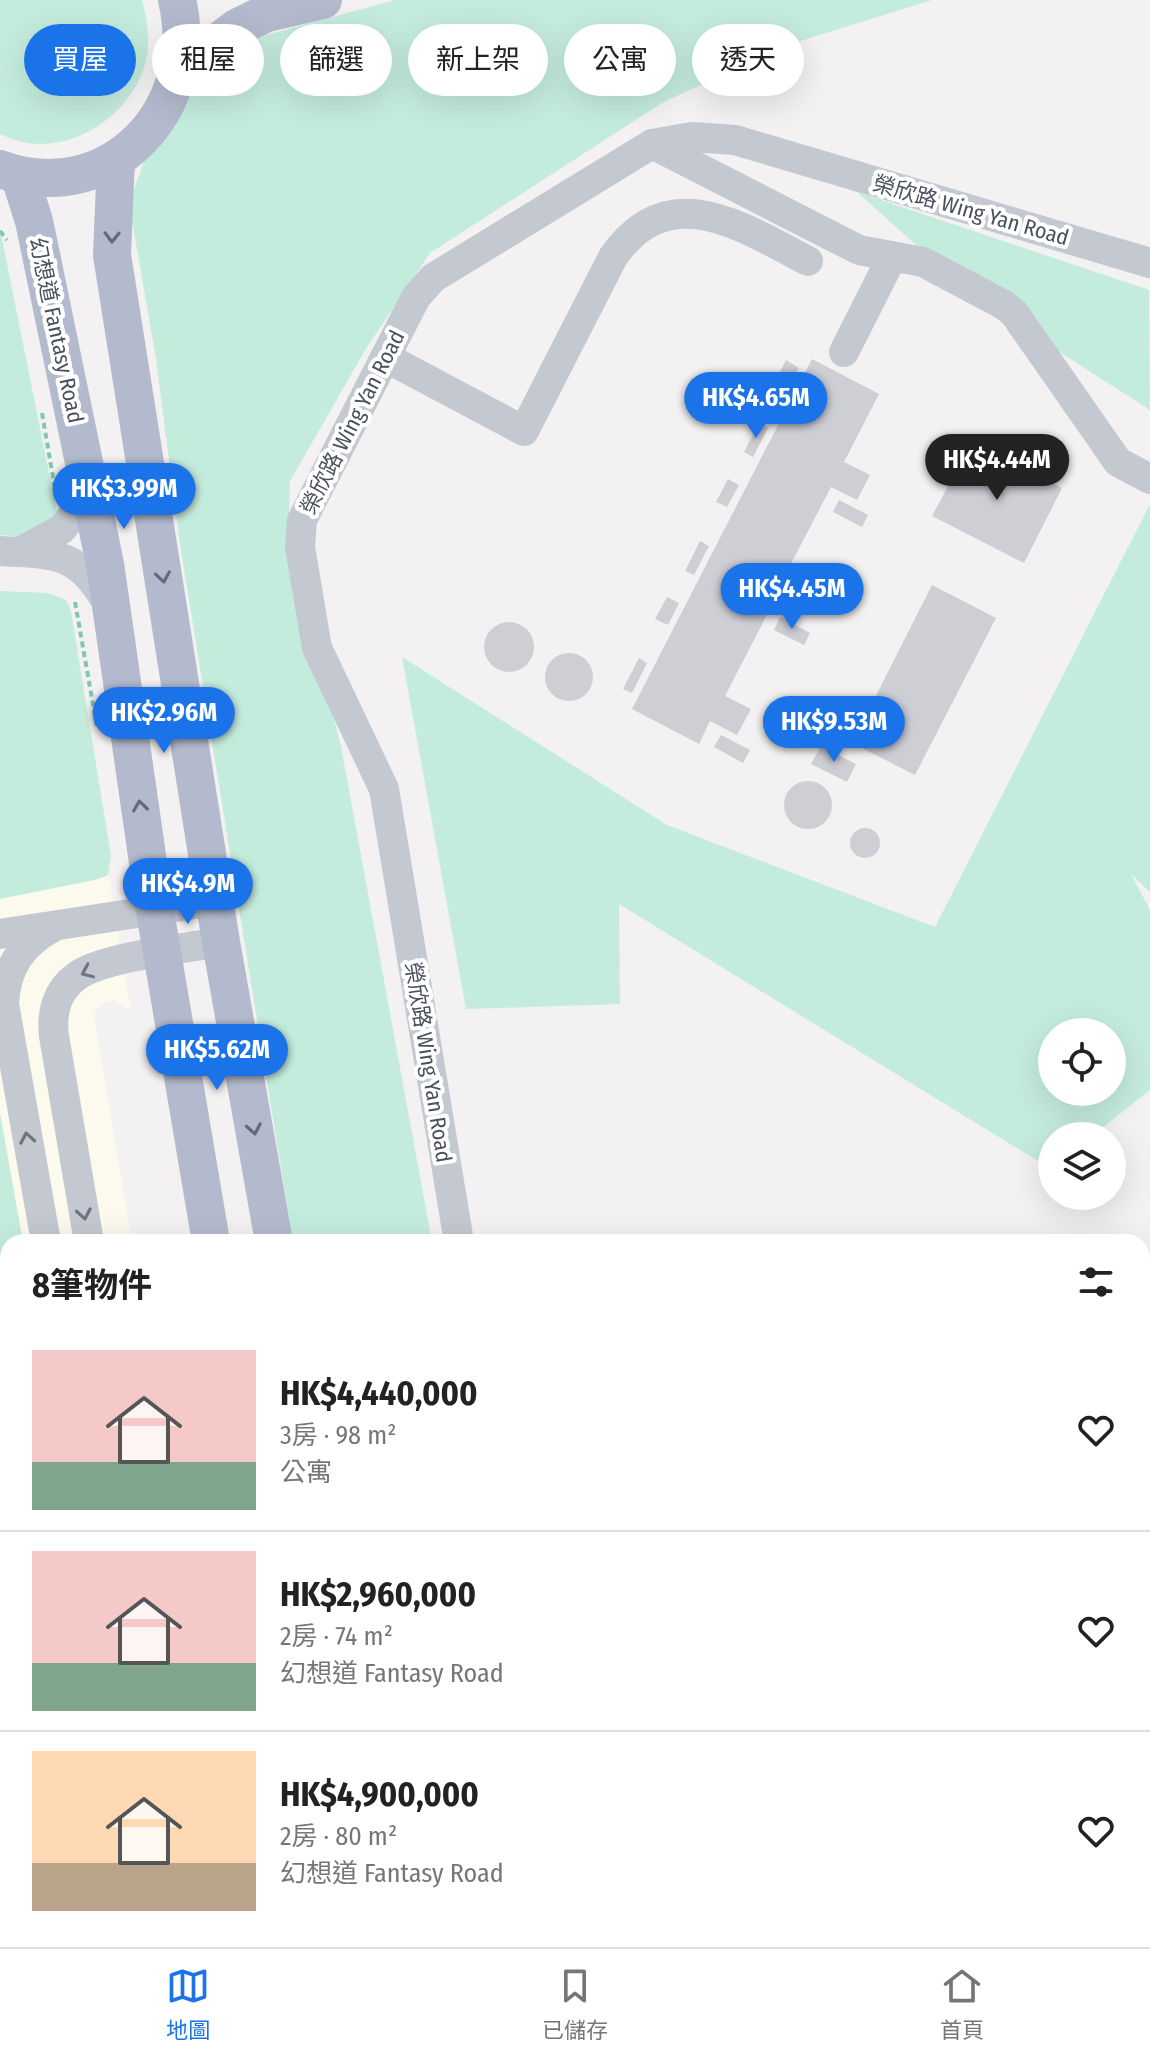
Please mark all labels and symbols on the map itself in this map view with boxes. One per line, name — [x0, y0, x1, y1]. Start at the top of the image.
street label: 榮欣路 Wing Yan Road — [870, 170, 1072, 251]
one-way arrow — [104, 231, 121, 244]
street label: 幻想道 Fantasy Road — [24, 235, 89, 425]
street label: 榮欣路 Wing Yan Road — [294, 326, 410, 519]
pin: HK$4.65M — [673, 372, 839, 440]
pin: HK$4.44M — [914, 434, 1080, 502]
pin: HK$3.99M — [41, 463, 207, 531]
pin: HK$4.45M — [709, 563, 875, 631]
one-way arrow — [154, 570, 171, 584]
pin: HK$2.96M — [81, 687, 247, 755]
pin: HK$9.53M — [751, 696, 917, 764]
one-way arrow — [132, 799, 149, 812]
pin: HK$4.9M — [114, 858, 262, 926]
street label: 榮欣路 Wing Yan Road — [399, 960, 458, 1164]
one-way arrow — [81, 962, 95, 978]
pin: HK$5.62M — [134, 1024, 300, 1092]
one-way arrow — [245, 1122, 262, 1136]
one-way arrow — [20, 1131, 37, 1144]
one-way arrow — [75, 1207, 92, 1221]

